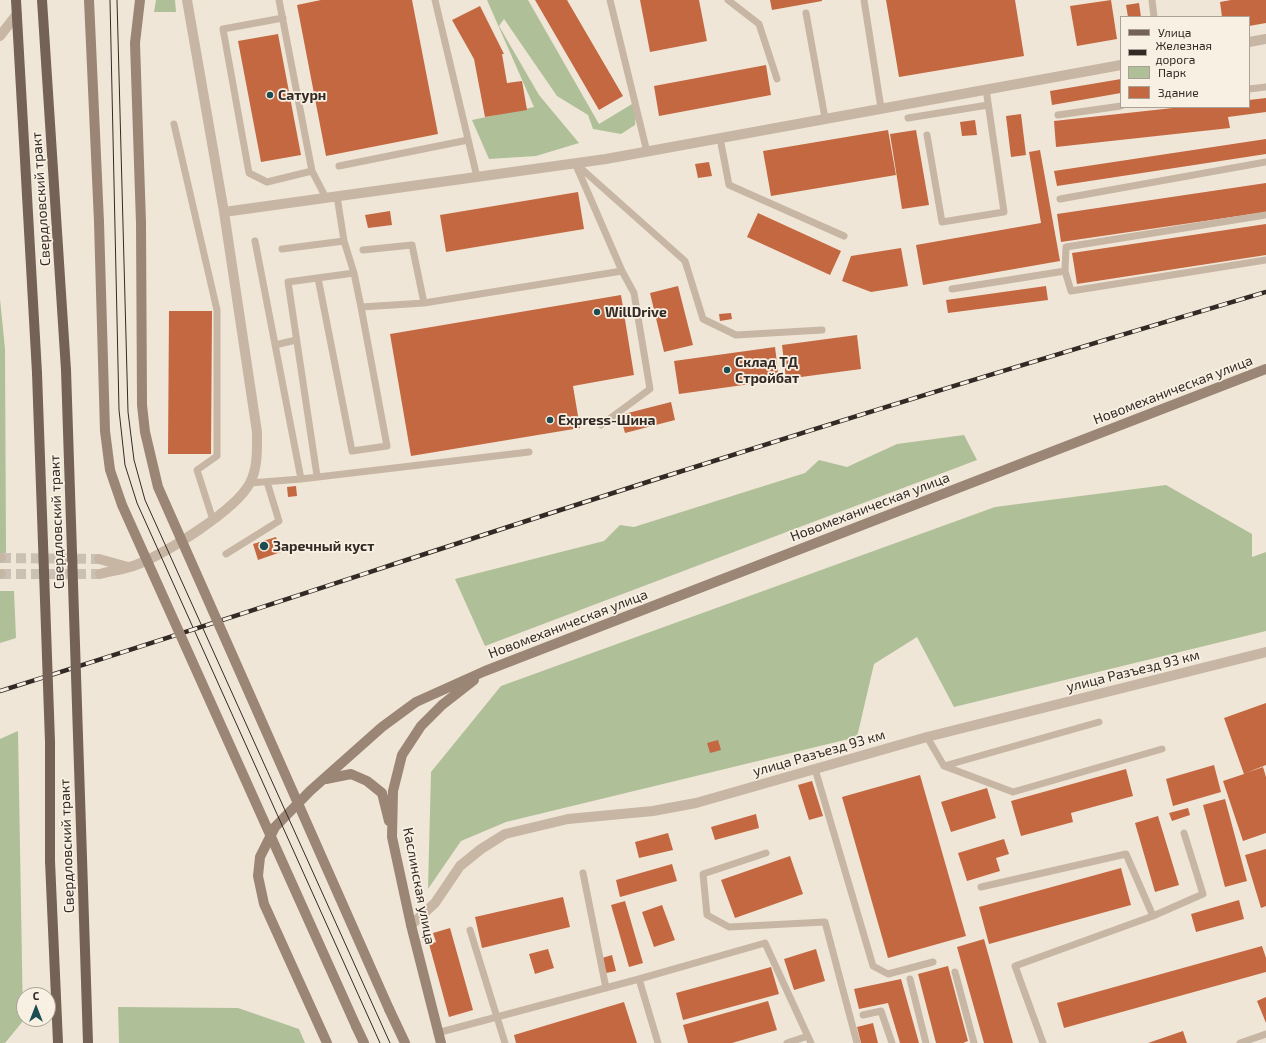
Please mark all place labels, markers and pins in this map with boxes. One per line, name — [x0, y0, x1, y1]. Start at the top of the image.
place label: Сатурн — [278, 87, 326, 103]
marker: Сатурн — [265, 90, 275, 100]
place label: WillDrive — [605, 304, 667, 320]
marker: WillDrive — [592, 307, 602, 317]
place label: Склад ТД Стройбат — [735, 354, 799, 386]
marker: Склад ТД Стройбат — [722, 365, 732, 375]
place label: Express-Шина — [558, 412, 656, 428]
marker: Express-Шина — [545, 415, 555, 425]
place label: Заречный куст — [273, 538, 374, 554]
marker: Заречный куст — [258, 540, 270, 552]

